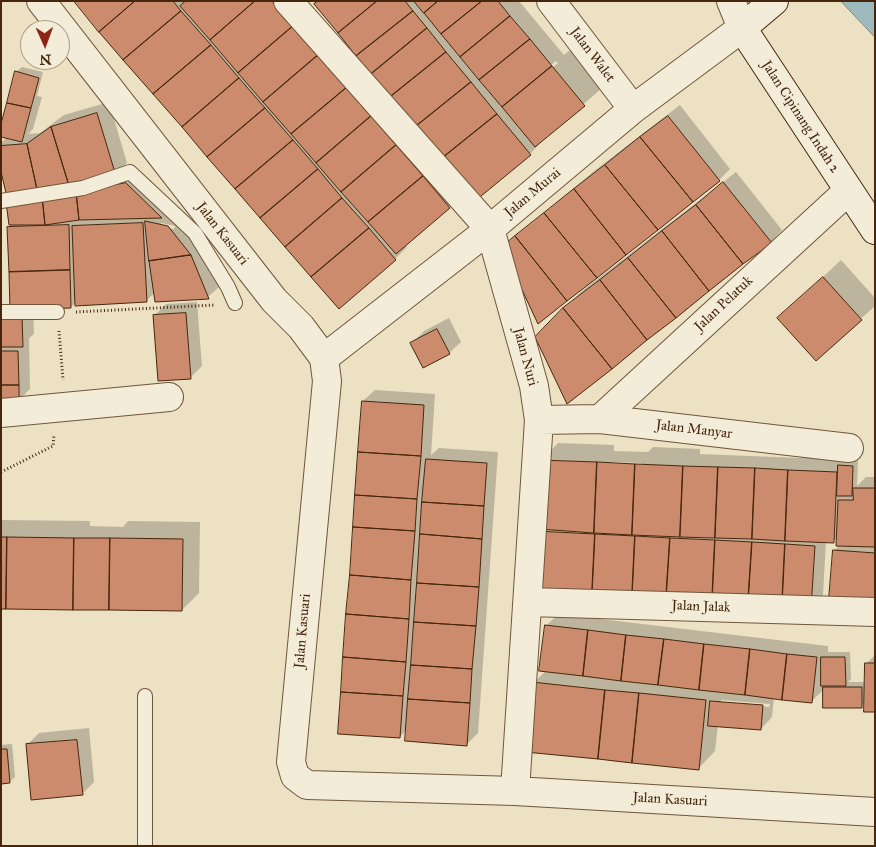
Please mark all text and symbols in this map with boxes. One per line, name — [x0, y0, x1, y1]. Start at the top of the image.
north arrow — [20, 20, 70, 70]
street label: Jalan Walet — [566, 24, 618, 86]
text: N — [39, 51, 52, 68]
street label: Jalan Cipinang Indah 2 — [757, 58, 843, 176]
street label: Jalan Murai — [501, 165, 565, 221]
street label: Jalan Kasuari — [192, 199, 252, 269]
street label: Jalan Pelatuk — [691, 273, 757, 335]
street label: Jalan Nuri — [509, 326, 541, 388]
street label: Jalan Manyar — [655, 417, 733, 443]
street label: Jalan Kasuari — [291, 593, 315, 669]
street label: Jalan Jalak — [671, 598, 731, 616]
street label: Jalan Kasuari — [632, 790, 708, 810]

